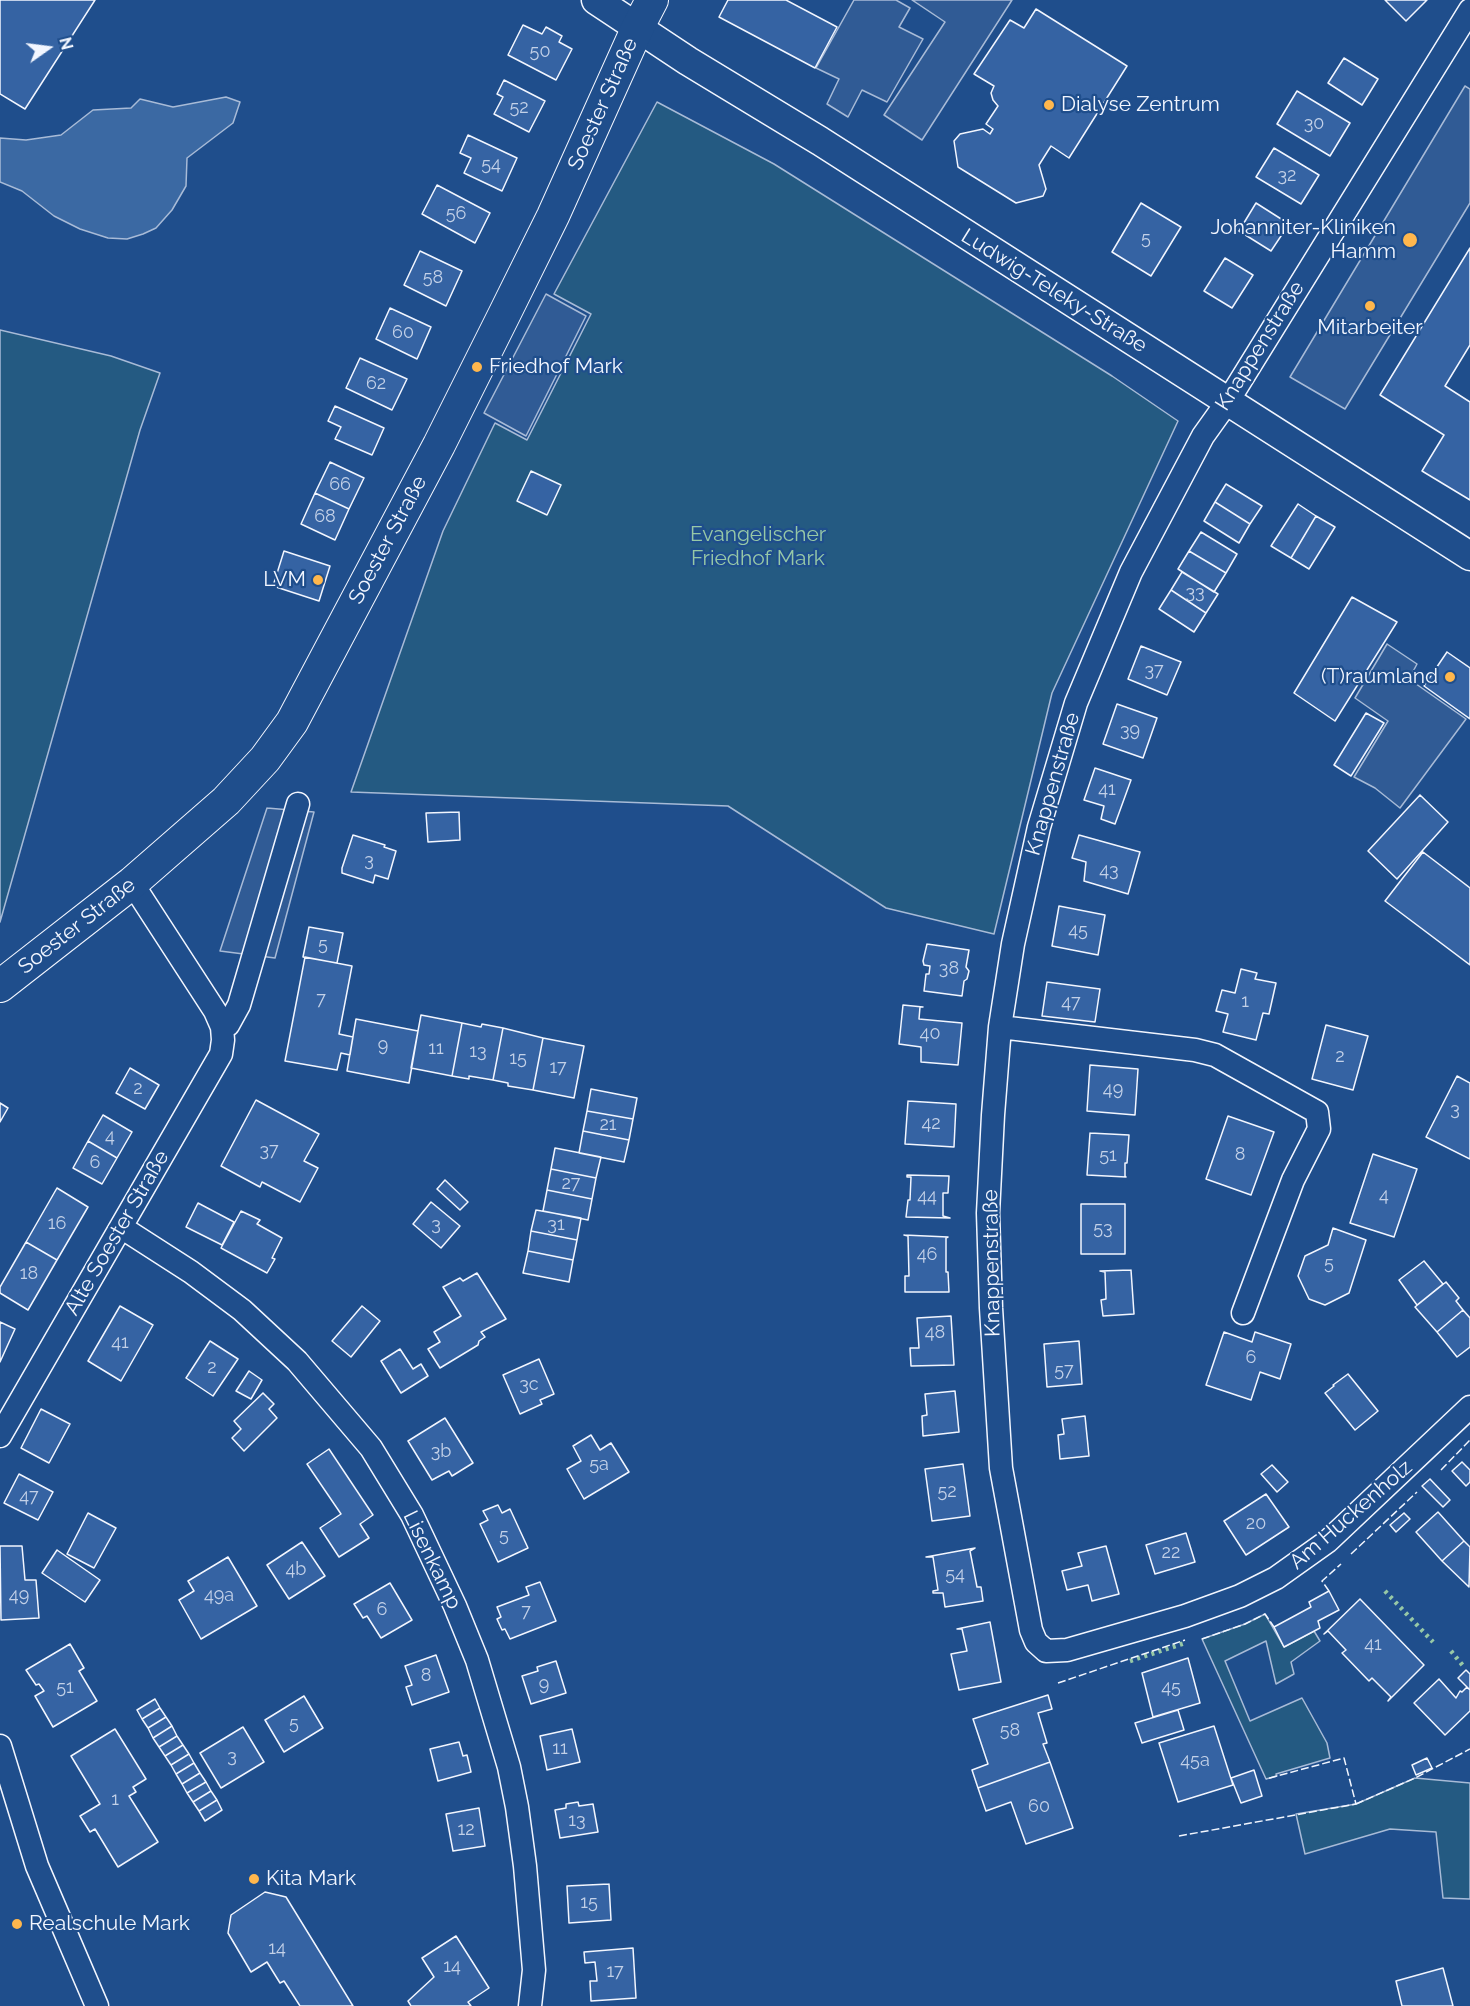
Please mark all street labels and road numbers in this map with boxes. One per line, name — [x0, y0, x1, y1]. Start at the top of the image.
street label: Soester Straße — [563, 34, 643, 174]
street label: Ludwig-Teleky-Straße — [957, 224, 1151, 358]
street label: Knappenstraße — [1210, 277, 1310, 415]
street label: Soester Straße — [344, 471, 432, 609]
street label: Knappenstraße — [1021, 710, 1085, 858]
street label: Soester Straße — [13, 872, 141, 980]
street label: Alte Soester Straße — [60, 1146, 174, 1320]
street label: Knappenstraße — [978, 1189, 1006, 1337]
street label: Am Huckenholz — [1285, 1455, 1417, 1575]
street label: Lisenkamp — [397, 1507, 467, 1613]

